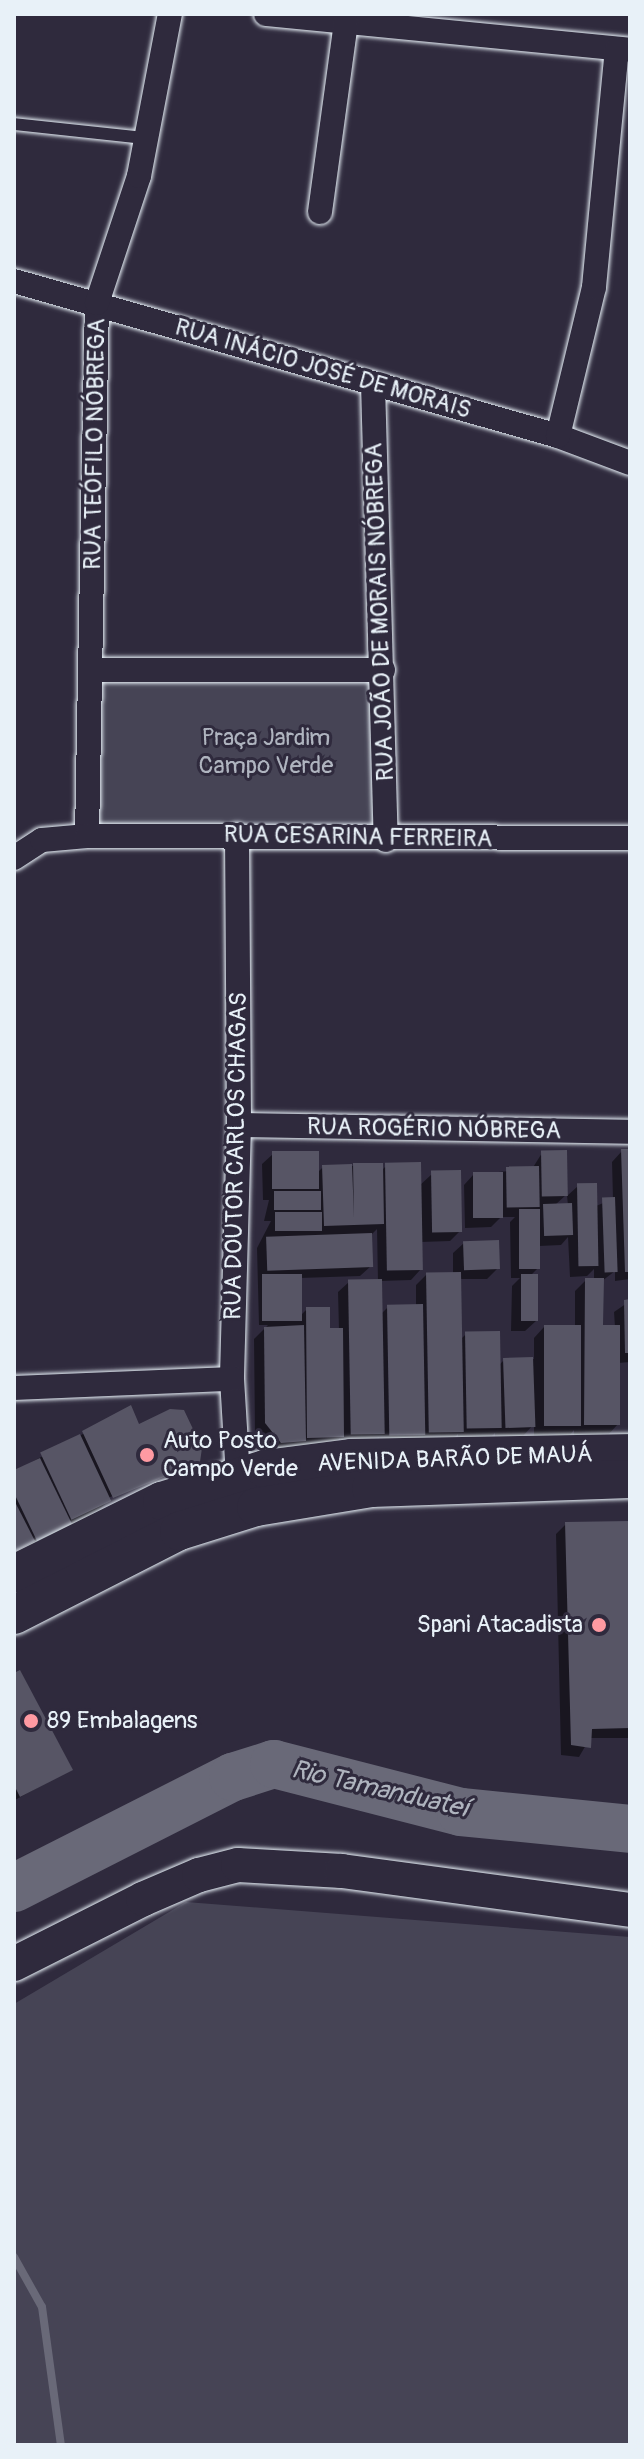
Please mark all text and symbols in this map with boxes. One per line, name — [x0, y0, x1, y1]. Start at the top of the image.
street label: RUA INÁCIO JOSÉ DE MORAIS — [172, 313, 474, 425]
street label: RUA TEÓFILO NÓBREGA — [78, 318, 112, 570]
street label: RUA JOÃO DE MORAIS NÓBREGA — [360, 442, 400, 782]
park label: Praça Jardim Campo Verde — [199, 724, 333, 780]
street label: RUA CESARINA FERREIRA — [224, 820, 492, 854]
street label: RUA DOUTOR CARLOS CHAGAS — [219, 992, 253, 1320]
street label: RUA ROGÉRIO NÓBREGA — [307, 1112, 561, 1146]
place label: Auto Posto Campo Verde — [163, 1427, 298, 1483]
street label: AVENIDA BARÃO DE MAUÁ — [317, 1440, 593, 1478]
marker: Auto Posto Campo Verde — [138, 1446, 156, 1464]
place label: Spani Atacadista — [417, 1611, 583, 1639]
marker: Spani Atacadista — [590, 1616, 608, 1634]
place label: 89 Embalagens — [47, 1707, 198, 1735]
marker: 89 Embalagens — [22, 1712, 40, 1730]
water label: Rio Tamanduateí — [288, 1754, 472, 1826]

